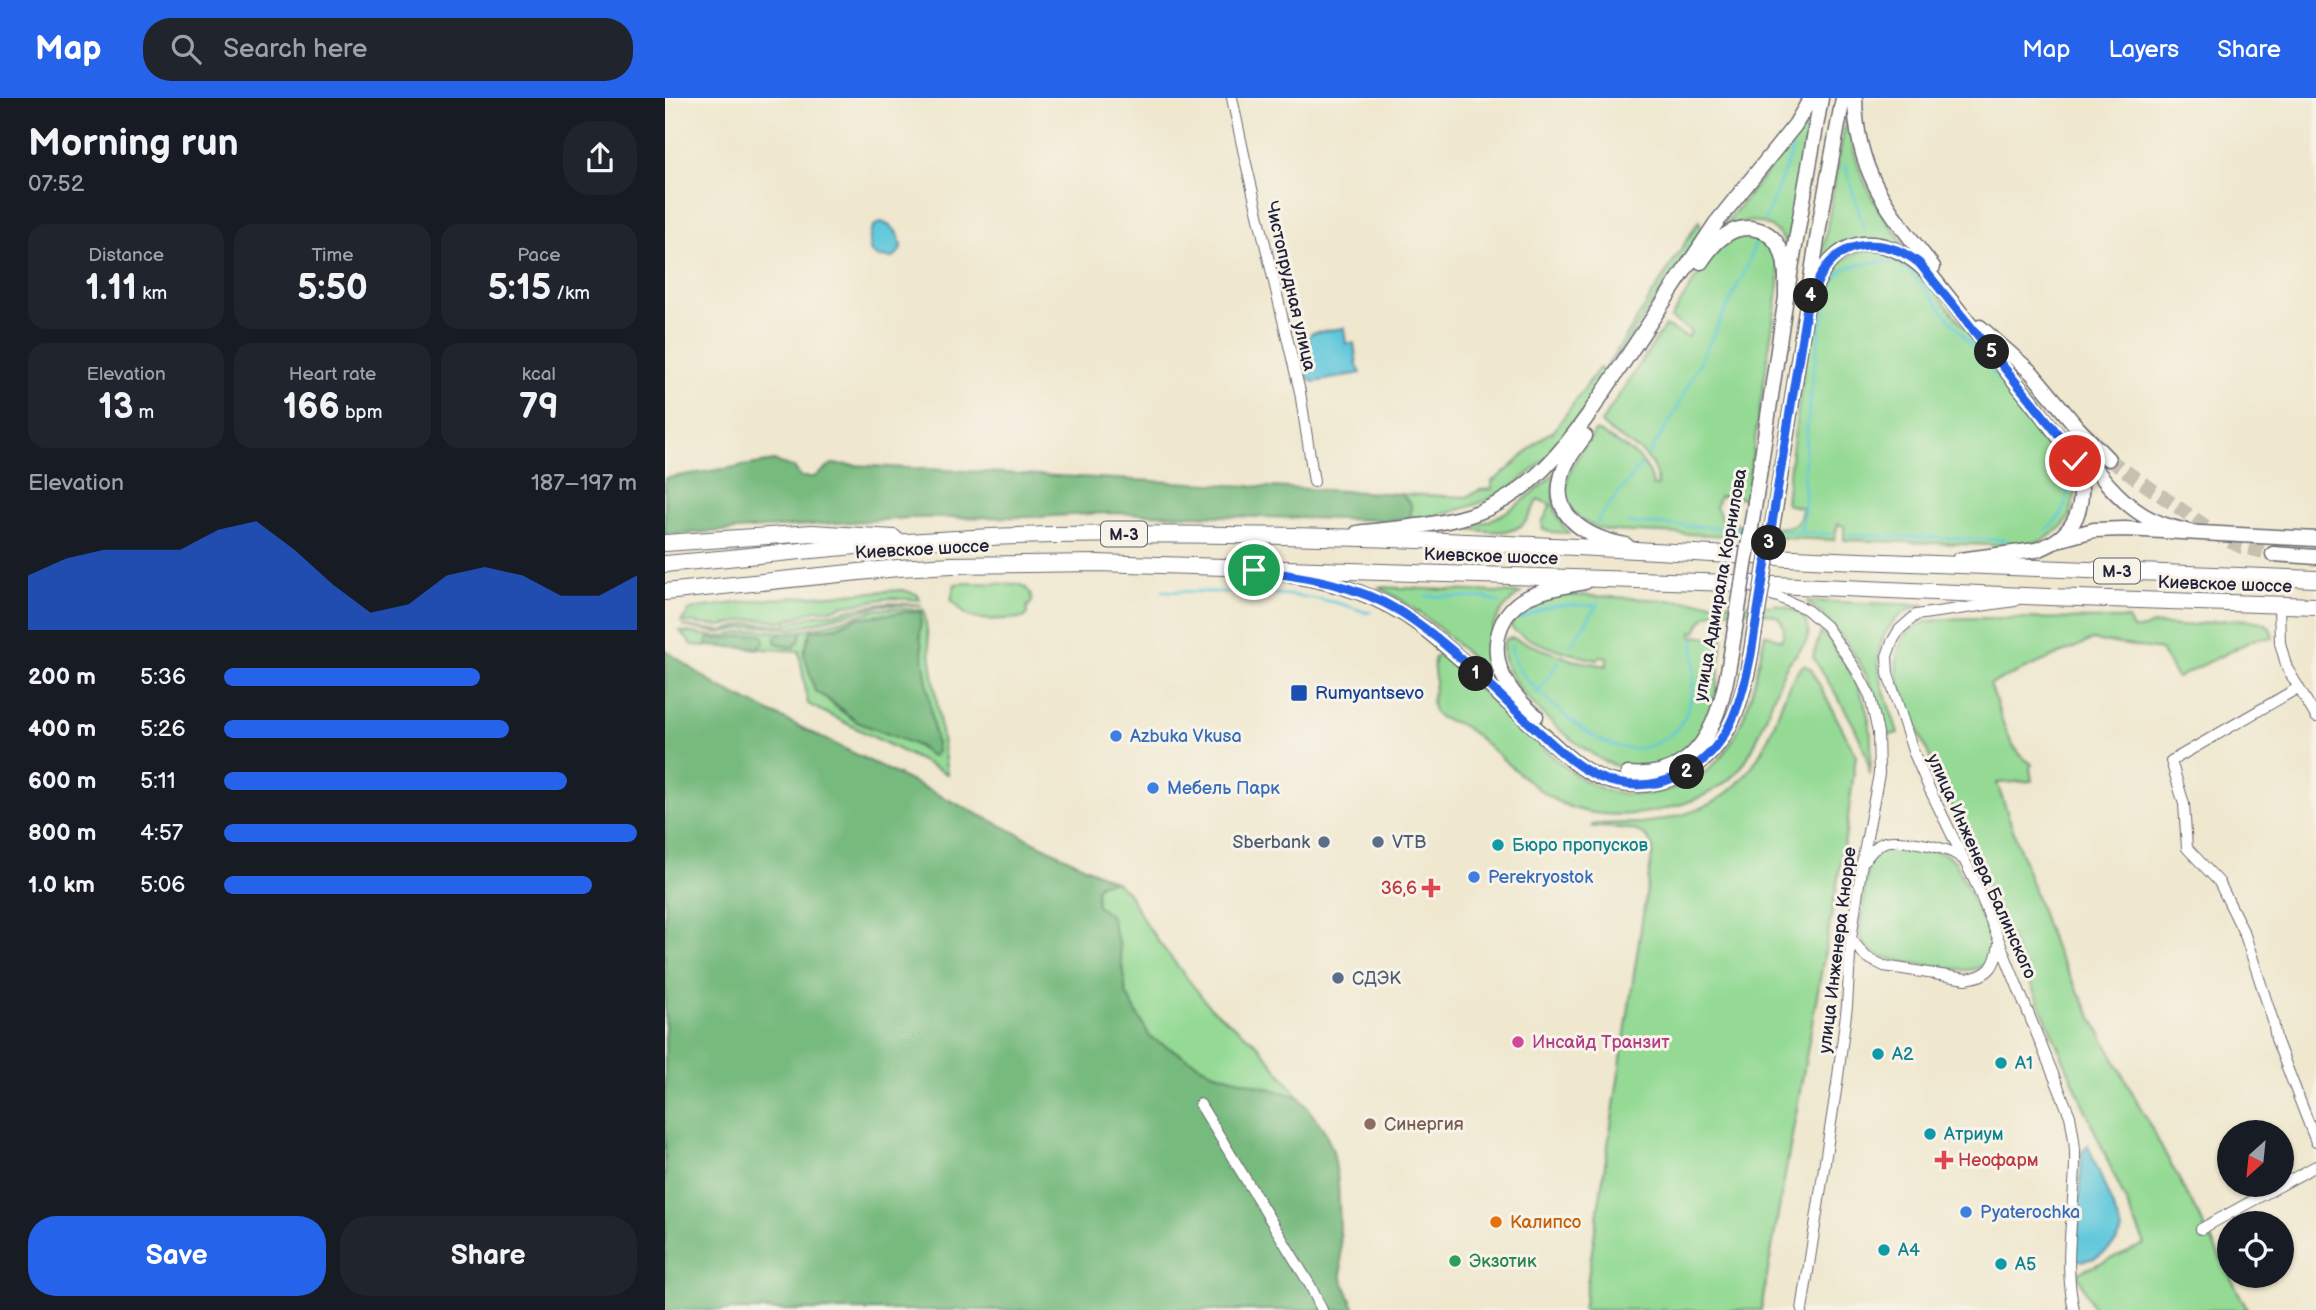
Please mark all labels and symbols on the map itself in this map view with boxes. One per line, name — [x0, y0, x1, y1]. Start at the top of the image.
street label: Чистопрудная улица — [1261, 199, 1320, 373]
pin: 4 — [1793, 278, 1829, 314]
pin: 5 — [1975, 334, 2009, 370]
pin — [2045, 431, 2105, 491]
street label: улица Адмирала Корнилова — [1690, 467, 1751, 703]
road number: М-3 — [1101, 522, 1147, 546]
pin: 3 — [1751, 526, 1787, 560]
street label: Киевское шоссе — [854, 535, 990, 564]
pin — [1224, 540, 1284, 600]
street label: Киевское шоссе — [1423, 544, 1559, 569]
road number: М-3 — [2094, 558, 2140, 584]
street label: Киевское шоссе — [2157, 572, 2293, 597]
pin: 1 — [1459, 656, 1493, 692]
marker: Rumyantsevo — [1289, 683, 1309, 703]
place label: Rumyantsevo — [1315, 683, 1424, 704]
place label: Azbuka Vkusa — [1130, 726, 1242, 747]
marker: Azbuka Vkusa — [1108, 728, 1124, 744]
street label: улица Инженера Балинского — [1922, 751, 2041, 982]
pin: 2 — [1669, 754, 1705, 790]
place label: Мебель Парк — [1167, 778, 1280, 799]
marker: Мебель Парк — [1145, 780, 1161, 796]
place label: Sberbank — [1233, 832, 1310, 853]
place label: VTB — [1392, 832, 1426, 853]
marker: Sberbank — [1316, 834, 1332, 850]
marker: VTB — [1370, 834, 1386, 850]
place label: Бюро пропусков — [1512, 835, 1648, 856]
marker: Бюро пропусков — [1490, 837, 1506, 853]
street label: улица Инженера Кнорре — [1814, 845, 1861, 1055]
place label: Perekryostok — [1488, 867, 1593, 888]
marker: Perekryostok — [1466, 869, 1482, 885]
place label: 36,6 — [1381, 878, 1417, 899]
marker: 36,6 — [1423, 880, 1439, 896]
place label: СДЭК — [1352, 968, 1401, 989]
marker: СДЭК — [1330, 970, 1346, 986]
place label: Инсайд Транзит — [1532, 1032, 1670, 1053]
marker: Инсайд Транзит — [1510, 1034, 1526, 1050]
place label: А2 — [1891, 1044, 1914, 1065]
marker: А2 — [1870, 1046, 1886, 1062]
place label: А1 — [2014, 1053, 2033, 1074]
marker: А1 — [1993, 1055, 2009, 1071]
place label: Синергия — [1384, 1114, 1464, 1135]
marker: Синергия — [1362, 1116, 1378, 1132]
north arrow — [2217, 1120, 2294, 1197]
place label: Атриум — [1943, 1124, 2004, 1145]
marker: Атриум — [1922, 1126, 1938, 1142]
place label: Неофарм — [1958, 1150, 2039, 1171]
marker: Неофарм — [1936, 1152, 1952, 1168]
place label: Pyaterochka — [1980, 1202, 2080, 1223]
marker: Pyaterochka — [1958, 1204, 1974, 1220]
place label: Калипсо — [1510, 1212, 1581, 1233]
marker: Калипсо — [1488, 1214, 1504, 1230]
place label: А4 — [1897, 1240, 1920, 1261]
marker: А4 — [1876, 1242, 1892, 1258]
place label: Экзотик — [1469, 1251, 1537, 1272]
marker: Экзотик — [1447, 1253, 1463, 1269]
place label: А5 — [2014, 1254, 2036, 1275]
marker: А5 — [1993, 1256, 2009, 1272]

